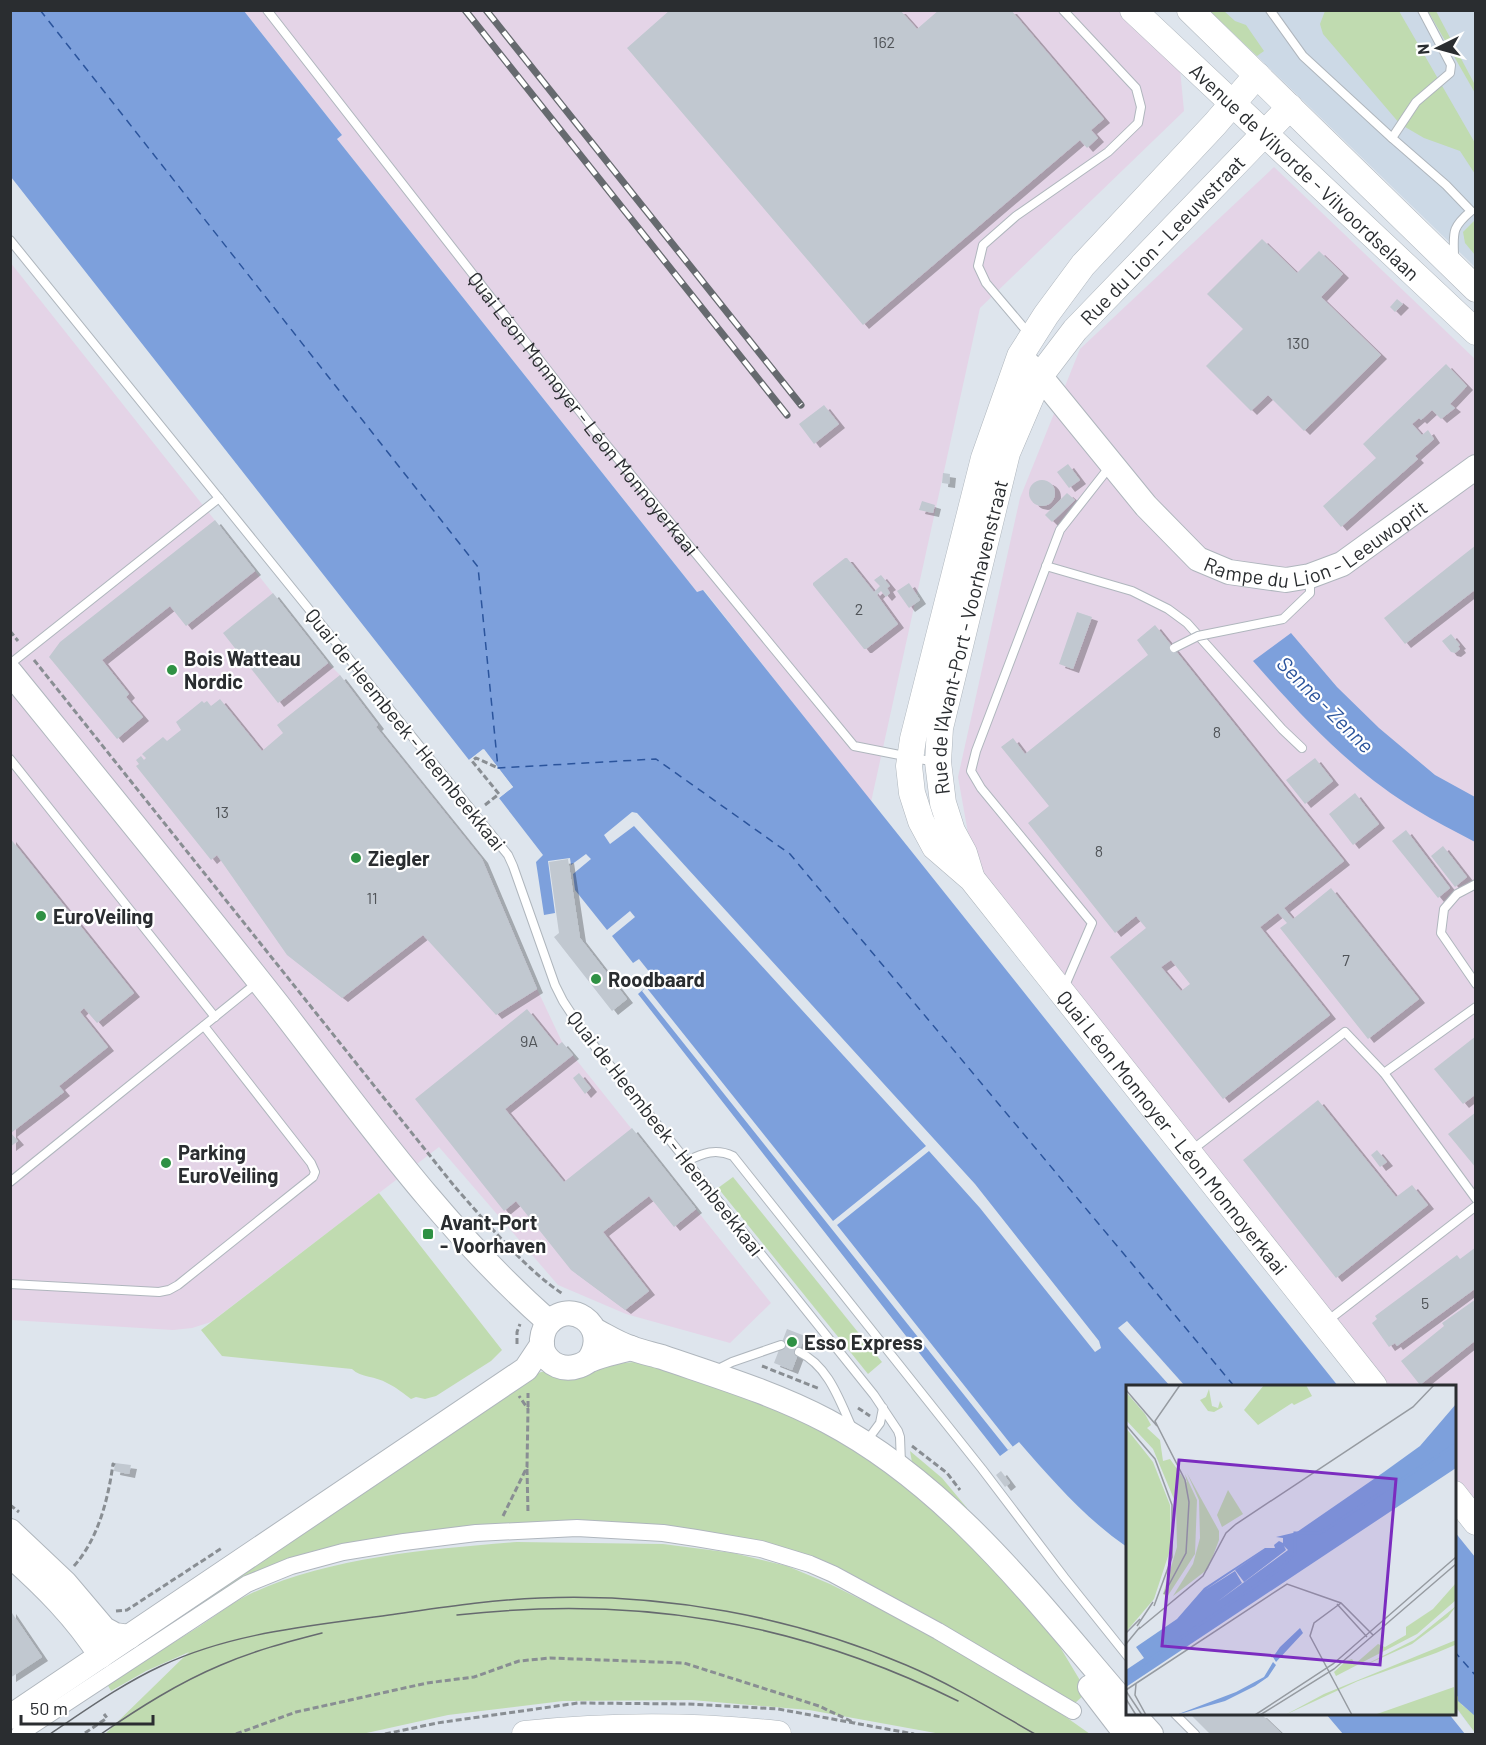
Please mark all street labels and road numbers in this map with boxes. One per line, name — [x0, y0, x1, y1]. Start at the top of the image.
street label: Avenue de Vilvorde - Vilvoordselaan — [1185, 58, 1425, 285]
street label: Rue du Lion - Leeuwstraat — [1075, 150, 1249, 329]
street label: Quai Léon Monnoyer - Léon Monnoyerkaai — [463, 267, 704, 560]
street label: Rue de l'Avant-Port - Voorhavenstraat — [926, 477, 1012, 796]
street label: Rampe du Lion - Leeuwoprit — [1201, 495, 1431, 592]
street label: Quai de Heembeek - Heembeekkaai — [301, 603, 511, 855]
street label: Quai Léon Monnoyer - Léon Monnoyerkaai — [1053, 985, 1293, 1279]
street label: Quai de Heembeek - Heembeekkaai — [563, 1006, 769, 1260]

